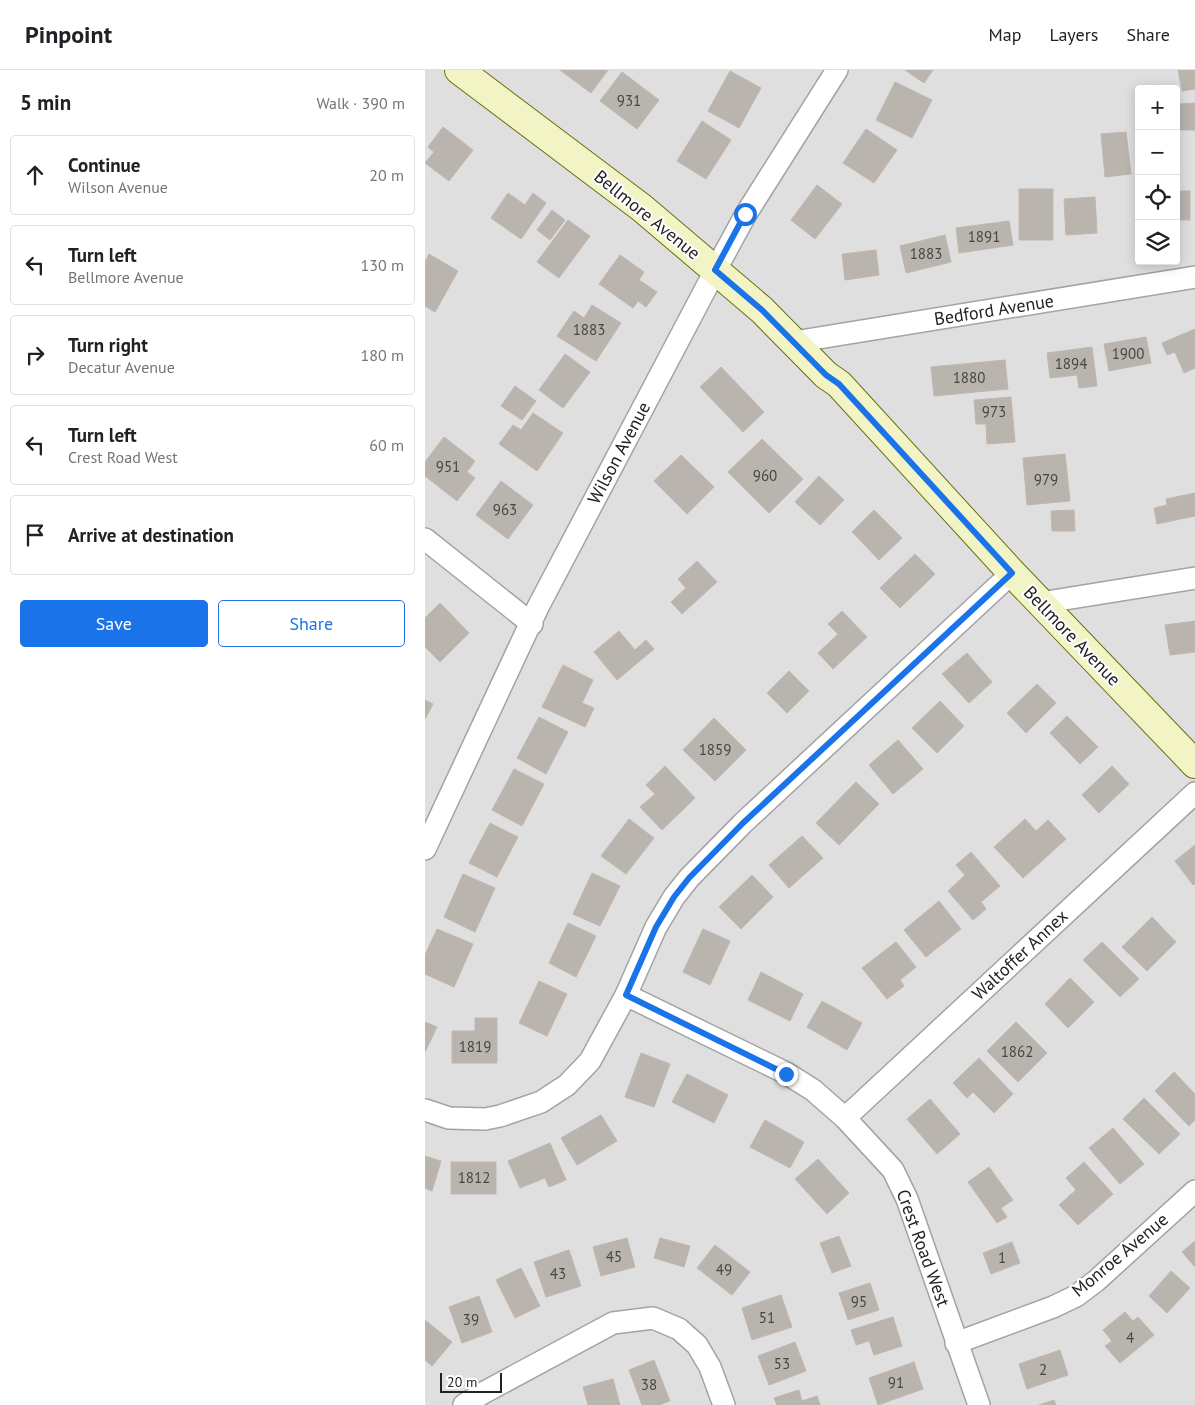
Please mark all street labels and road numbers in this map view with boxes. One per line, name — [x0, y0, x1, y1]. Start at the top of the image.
street label: Bellmore Avenue — [590, 165, 705, 264]
street label: Bedford Avenue — [932, 289, 1055, 330]
street label: Wilson Avenue — [582, 398, 655, 508]
street label: Bellmore Avenue — [1019, 581, 1126, 690]
street label: Waltoffer Annex — [967, 904, 1072, 1005]
street label: Crest Road West — [892, 1186, 955, 1310]
street label: Monroe Avenue — [1067, 1208, 1173, 1302]

